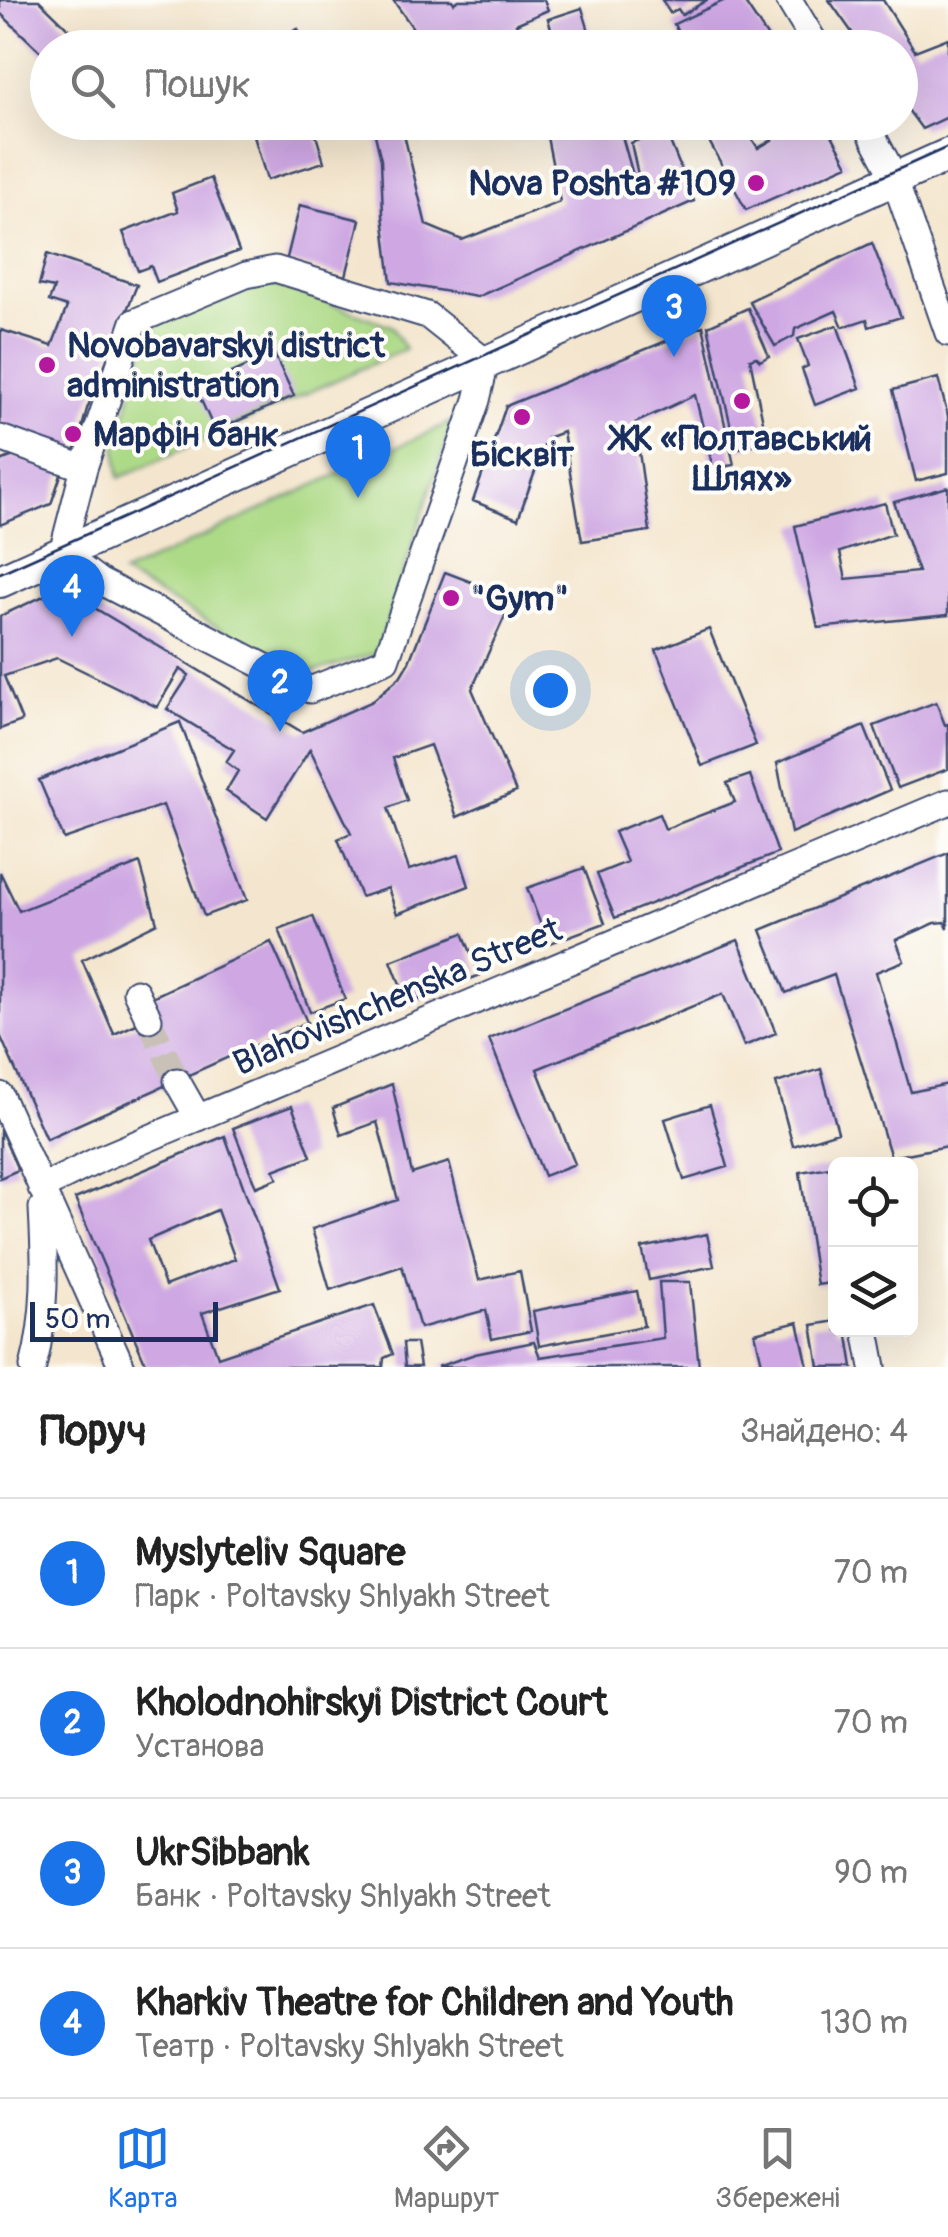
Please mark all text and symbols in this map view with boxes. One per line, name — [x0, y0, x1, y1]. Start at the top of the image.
search box — [30, 30, 918, 140]
icon: search — [65, 58, 120, 113]
text: Пошук — [145, 61, 251, 109]
place label: Nova Poshta #109 — [468, 162, 736, 206]
marker: Nova Poshta #109 — [745, 172, 767, 194]
pin: 3 — [642, 274, 706, 357]
place label: Novobavarskyi district administration — [67, 324, 386, 408]
marker: Novobavarskyi district administration — [36, 354, 58, 376]
marker: ЖК «Полтавський Шлях» — [731, 390, 753, 412]
marker: Бісквіт — [511, 406, 533, 428]
place label: Марфін банк — [93, 413, 279, 457]
pin: 1 — [326, 416, 390, 498]
place label: ЖК «Полтавський Шлях» — [607, 417, 872, 501]
marker: Марфін банк — [62, 423, 84, 445]
place label: Бісквіт — [470, 433, 574, 477]
pin: 4 — [40, 554, 104, 637]
place label: "Gym" — [471, 577, 569, 621]
marker: "Gym" — [440, 587, 462, 609]
pin: 2 — [248, 650, 312, 732]
your location — [525, 665, 576, 716]
street label: Blahovishchenska Street — [227, 907, 569, 1086]
map controls — [828, 1157, 918, 1337]
button: locate — [828, 1157, 918, 1247]
button: layers — [828, 1247, 918, 1337]
scale bar — [30, 1297, 218, 1342]
text: 50 m — [45, 1302, 110, 1337]
text: Поруч — [40, 1406, 147, 1458]
text: Знайдено: 4 — [740, 1412, 908, 1452]
text: Myslyteliv Square — [135, 1529, 405, 1577]
text: 1 — [66, 1553, 79, 1593]
text: 70 m — [834, 1553, 908, 1593]
text: Парк · Poltavsky Shlyakh Street — [135, 1577, 550, 1617]
text: Kholodnohirskyi District Court — [135, 1679, 607, 1727]
text: 2 — [64, 1703, 81, 1743]
text: 70 m — [834, 1703, 908, 1743]
text: Установа — [135, 1727, 265, 1767]
text: UkrSibbank — [135, 1829, 310, 1877]
text: 3 — [64, 1853, 81, 1893]
text: 90 m — [834, 1853, 908, 1893]
text: Банк · Poltavsky Shlyakh Street — [135, 1877, 551, 1917]
text: Kharkiv Theatre for Children and Youth — [135, 1979, 734, 2027]
text: 4 — [63, 2003, 82, 2043]
text: 130 m — [820, 2003, 908, 2043]
text: Театр · Poltavsky Shlyakh Street — [135, 2027, 564, 2067]
tab: Карта — [108, 2121, 178, 2216]
tab: Маршрут — [394, 2121, 499, 2216]
tab: Збережені — [715, 2121, 840, 2216]

